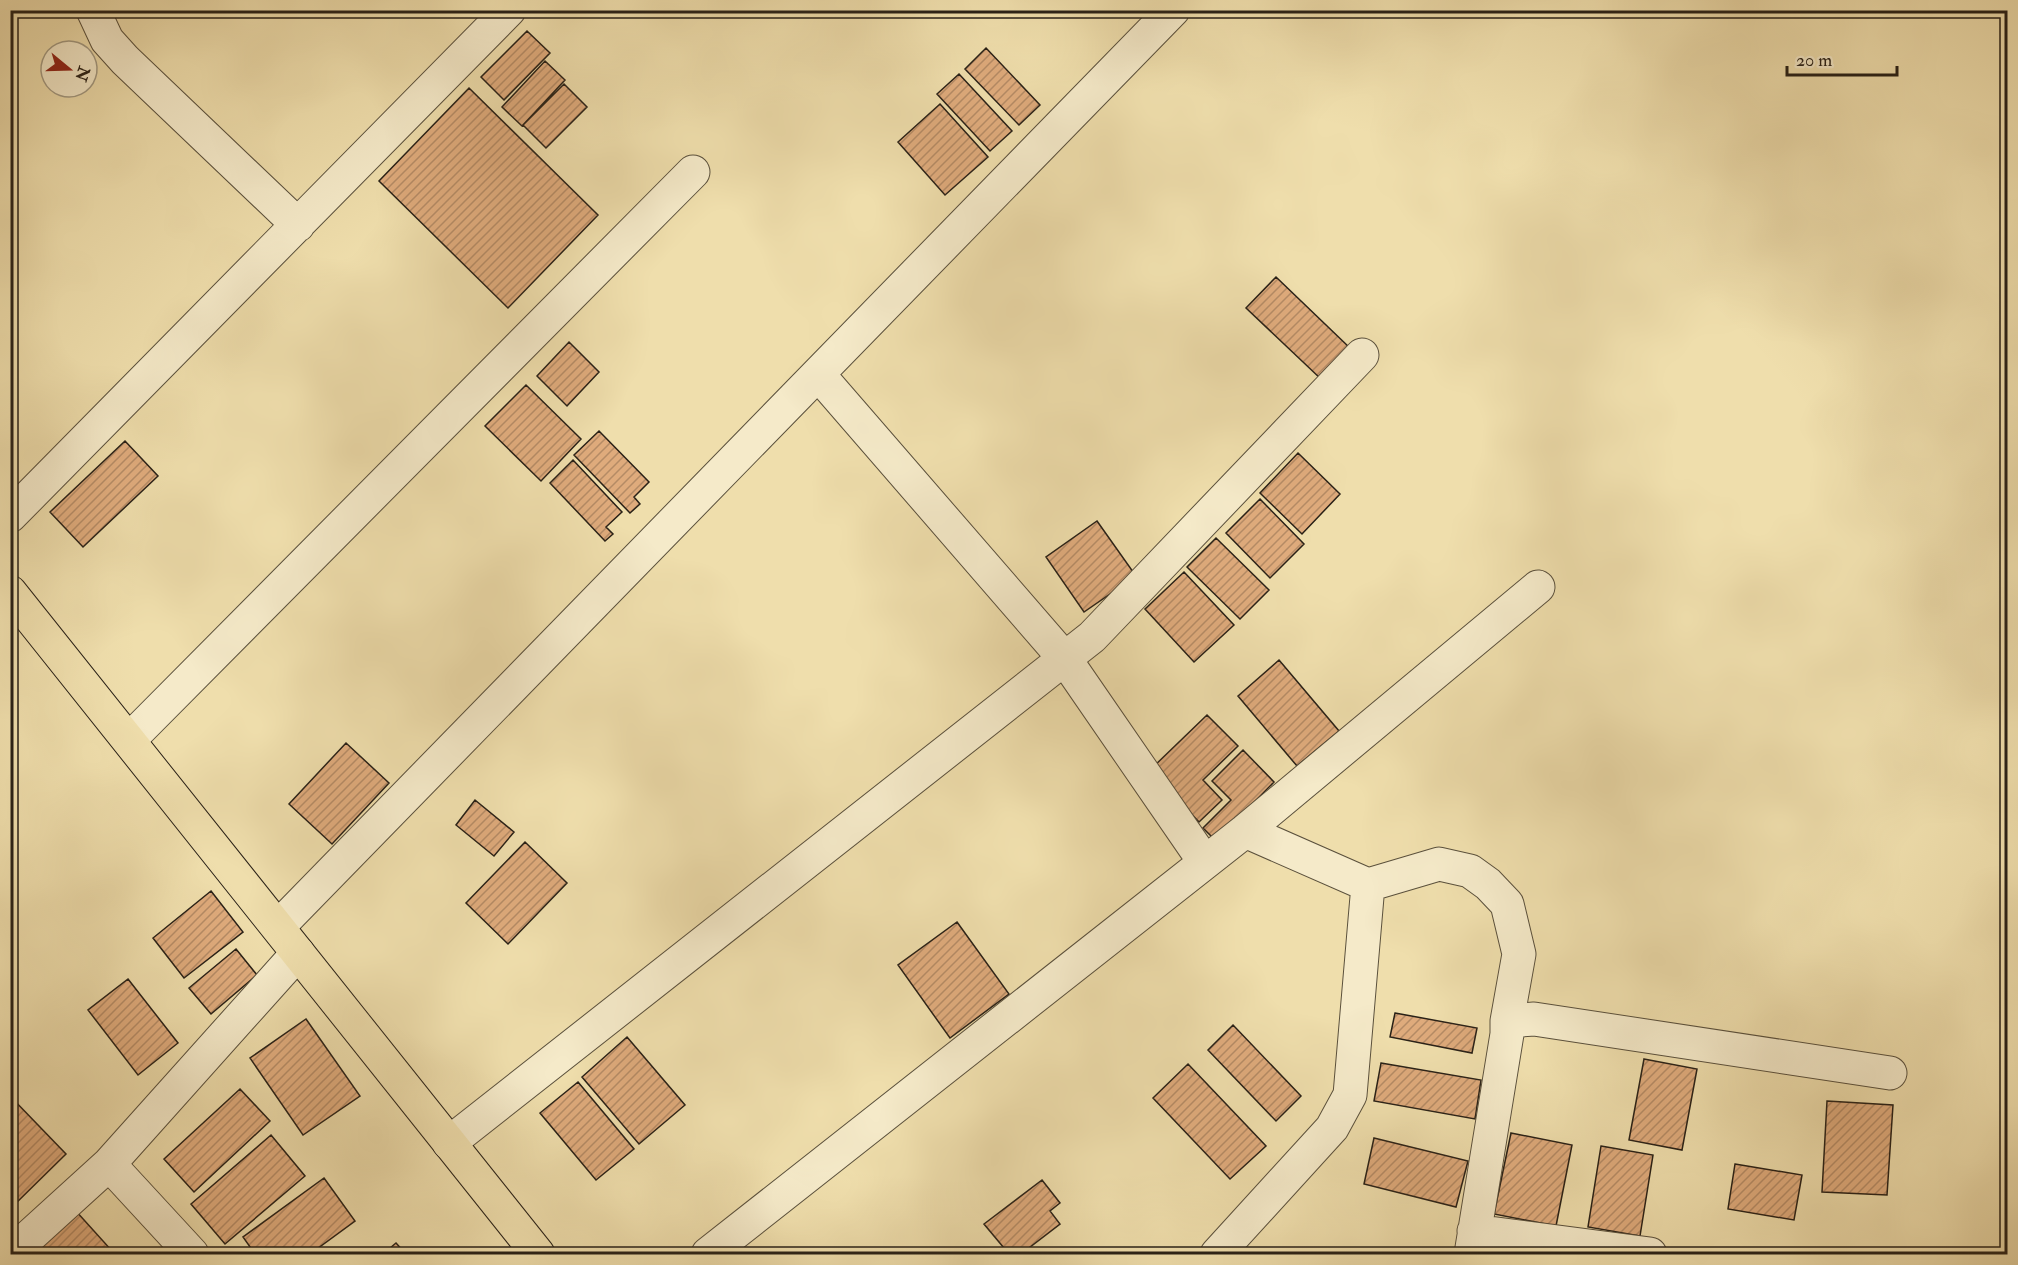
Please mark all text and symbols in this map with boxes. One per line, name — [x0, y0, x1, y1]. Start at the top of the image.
north arrow — [39, 39, 99, 99]
scale bar — [1787, 39, 1896, 77]
text: 20 m — [1796, 49, 1832, 72]
text: N — [70, 63, 94, 84]

